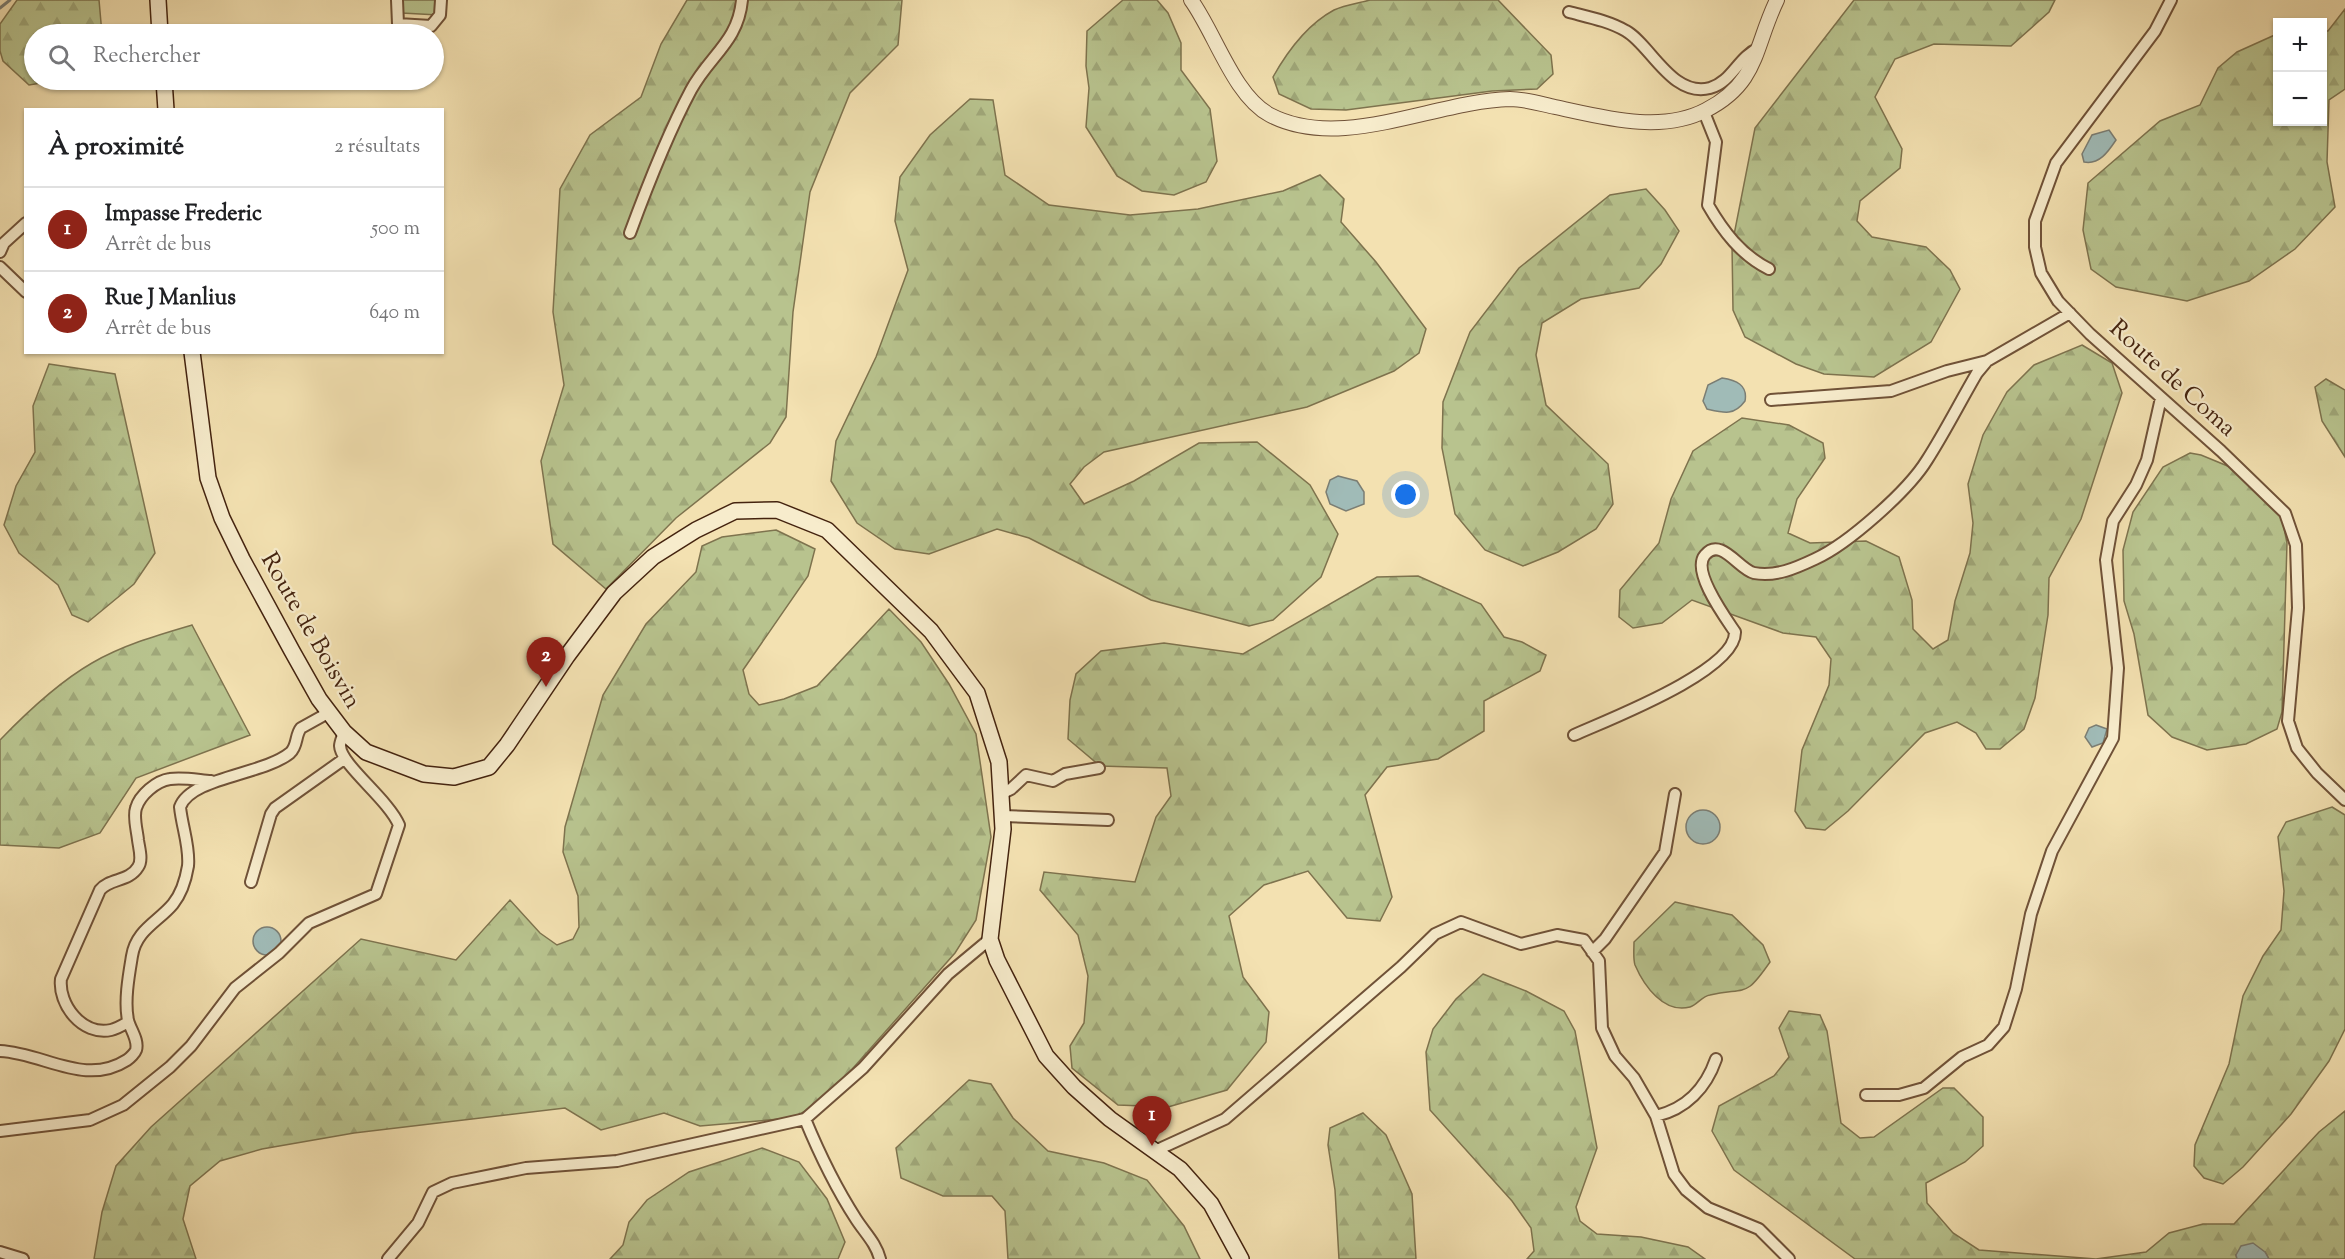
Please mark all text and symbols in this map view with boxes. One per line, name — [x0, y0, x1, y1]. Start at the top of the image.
map controls — [2273, 18, 2327, 126]
button: + — [2273, 18, 2327, 72]
search box — [24, 24, 444, 90]
icon: search — [45, 41, 78, 74]
text: Rechercher — [93, 41, 200, 73]
button: − — [2273, 72, 2327, 126]
text: À proximité — [48, 129, 184, 166]
text: 2 résultats — [334, 133, 420, 162]
text: Impasse Frederic — [105, 199, 262, 231]
text: 1 — [64, 215, 71, 244]
text: 500 m — [371, 215, 420, 244]
text: Arrêt de bus — [105, 231, 211, 260]
text: Rue J Manlius — [105, 283, 236, 315]
text: 2 — [63, 299, 72, 328]
text: 640 m — [369, 299, 420, 328]
street label: Route de Coma — [2101, 313, 2243, 445]
text: Arrêt de bus — [105, 315, 211, 344]
your location — [1391, 480, 1420, 509]
street label: Route de Boisvin — [251, 546, 369, 716]
pin: 2 — [526, 638, 566, 687]
pin: 1 — [1132, 1096, 1172, 1146]

